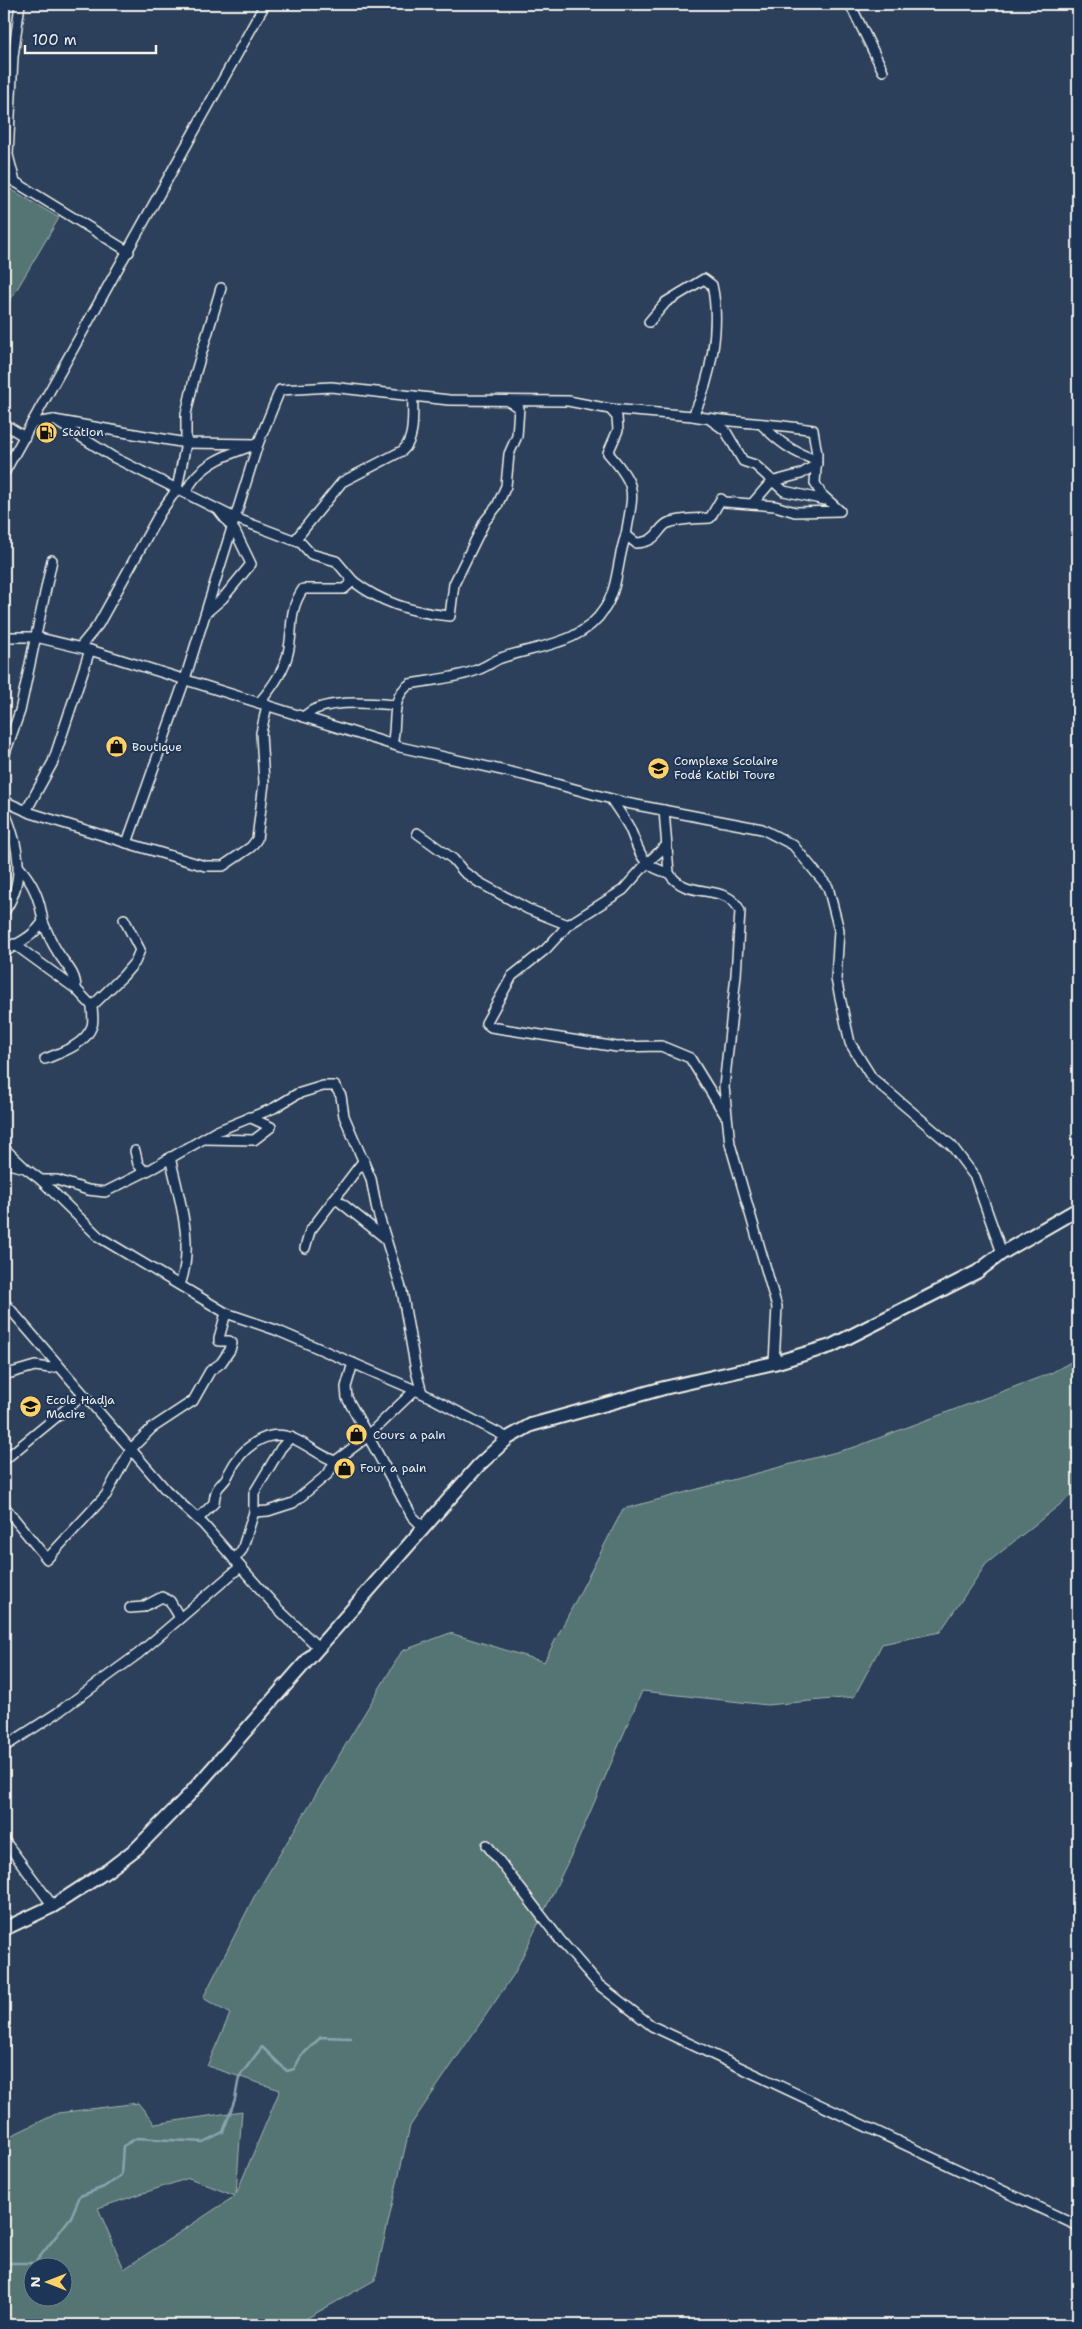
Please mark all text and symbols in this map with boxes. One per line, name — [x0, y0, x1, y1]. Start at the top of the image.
scale bar — [25, 22, 156, 54]
text: 100 m — [32, 30, 77, 50]
fuel station icon: Station — [34, 420, 58, 444]
place label: Station — [62, 424, 104, 440]
shop icon: Boutique — [104, 735, 128, 759]
place label: Boutique — [132, 739, 182, 755]
place label: Complexe Scolaire Fodé Katibi Toure — [674, 753, 778, 783]
school or university icon: Complexe Scolaire Fodé Katibi Toure — [646, 756, 670, 780]
place label: Ecole Hadja Macire — [46, 1392, 115, 1422]
school or university icon: Ecole Hadja Macire — [18, 1395, 42, 1419]
shop icon: Cours a pain — [345, 1423, 369, 1447]
place label: Cours a pain — [373, 1427, 446, 1443]
shop icon: Four a pain — [332, 1456, 356, 1480]
place label: Four a pain — [360, 1460, 426, 1476]
north arrow — [22, 2256, 72, 2306]
text: N — [26, 2276, 44, 2288]

